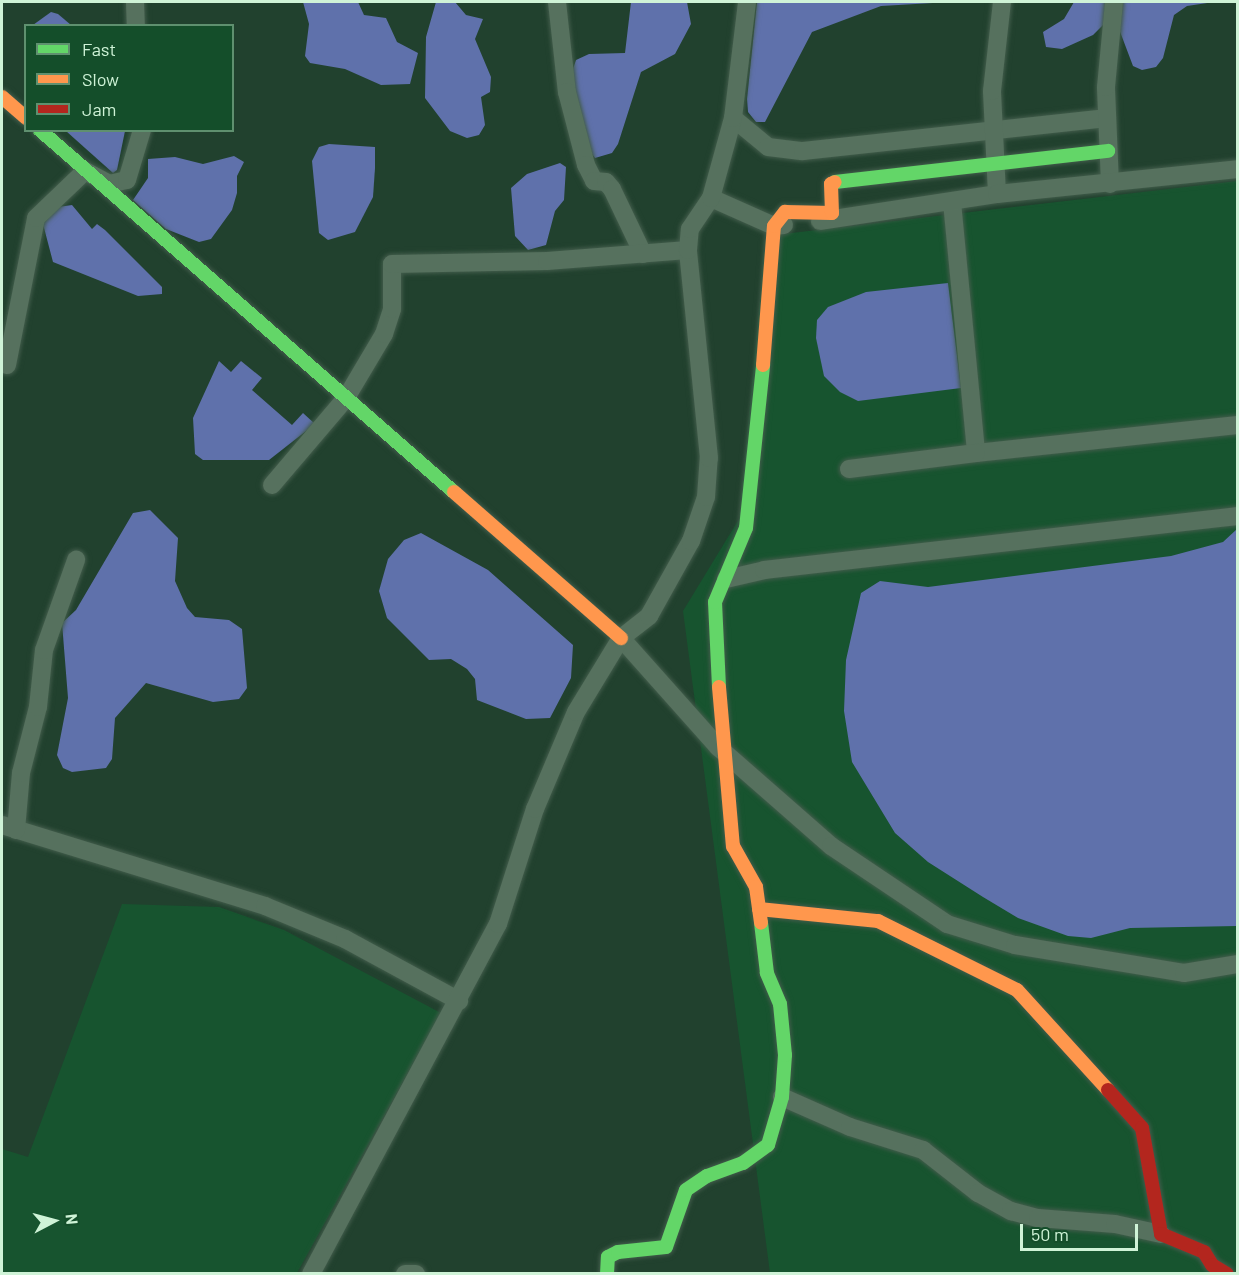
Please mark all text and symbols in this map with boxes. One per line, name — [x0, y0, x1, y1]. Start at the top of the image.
legend — [24, 24, 234, 132]
text: Fast — [82, 38, 116, 60]
text: Slow — [82, 68, 119, 90]
text: Jam — [82, 98, 116, 120]
north arrow — [24, 1191, 84, 1251]
scale bar — [1023, 1212, 1142, 1250]
text: N — [62, 1213, 82, 1225]
text: 50 m — [1031, 1223, 1069, 1245]

